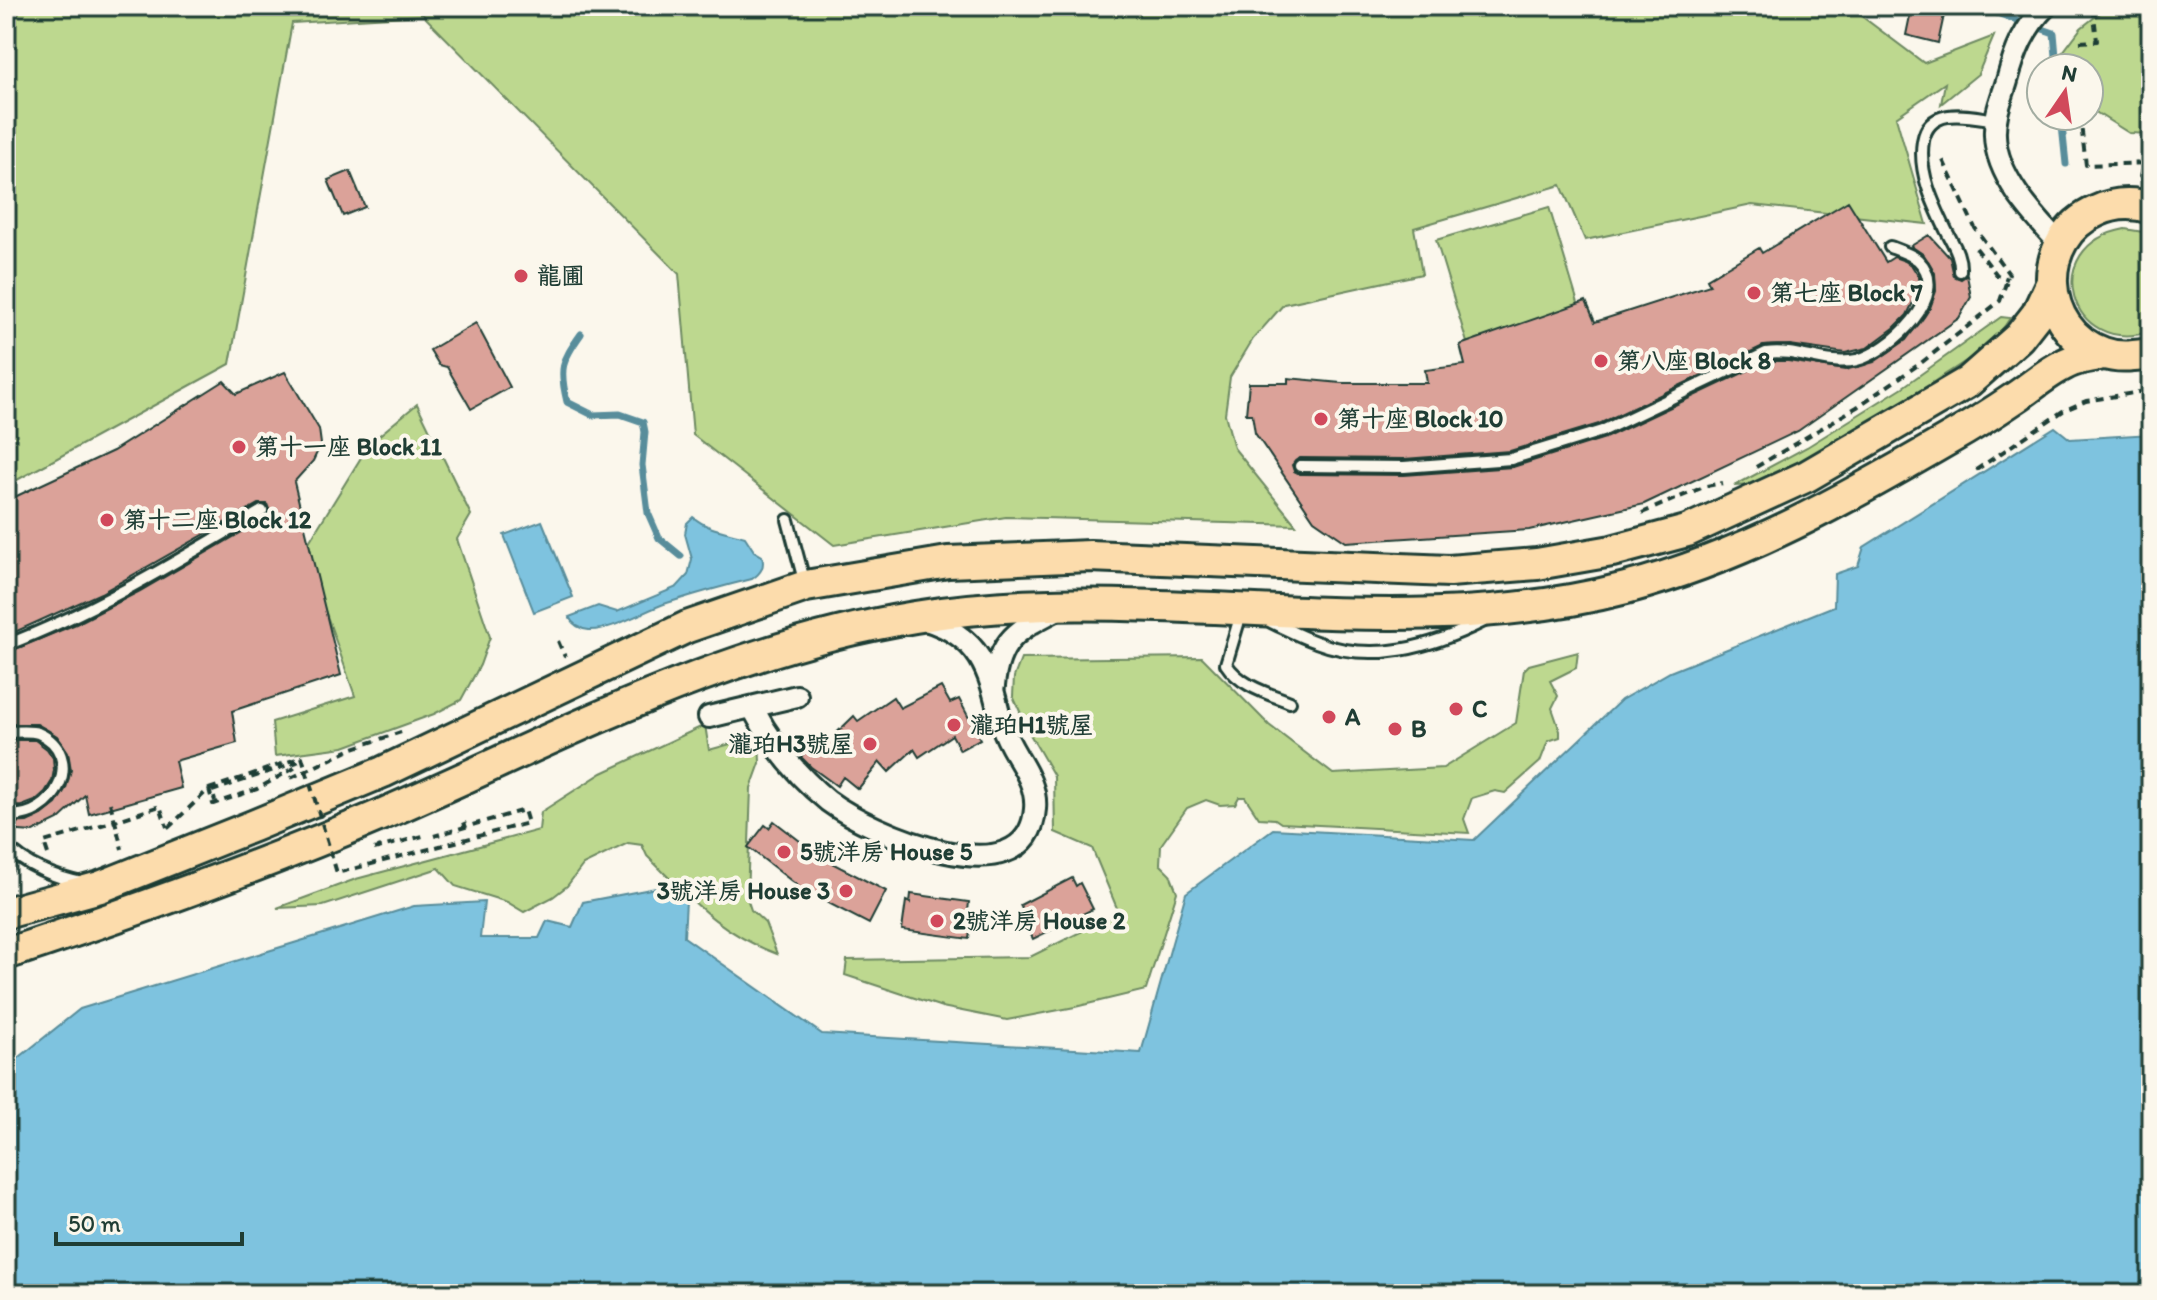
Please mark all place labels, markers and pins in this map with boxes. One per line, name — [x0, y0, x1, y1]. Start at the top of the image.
place label: 龍圃 — [537, 261, 585, 290]
marker: 龍圃 — [512, 267, 530, 285]
place label: 第七座 Block 7 — [1770, 278, 1923, 307]
marker: 第七座 Block 7 — [1745, 284, 1763, 302]
place label: 第八座 Block 8 — [1617, 346, 1771, 375]
marker: 第八座 Block 8 — [1592, 352, 1610, 370]
place label: 第十座 Block 10 — [1337, 404, 1504, 433]
marker: 第十座 Block 10 — [1312, 410, 1330, 428]
place label: 第十一座 Block 11 — [255, 432, 443, 461]
marker: 第十一座 Block 11 — [230, 438, 248, 456]
place label: 第十二座 Block 12 — [123, 505, 312, 534]
marker: 第十二座 Block 12 — [98, 511, 116, 529]
place label: C — [1472, 694, 1487, 723]
marker: C — [1447, 700, 1465, 718]
place label: A — [1344, 702, 1361, 731]
marker: A — [1320, 708, 1338, 726]
place label: 瀧珀H1號屋 — [970, 710, 1094, 739]
place label: B — [1411, 714, 1427, 743]
marker: 瀧珀H1號屋 — [945, 716, 963, 734]
marker: B — [1386, 720, 1404, 738]
place label: 瀧珀H3號屋 — [728, 729, 854, 758]
marker: 瀧珀H3號屋 — [861, 735, 879, 753]
place label: 5號洋房 House 5 — [800, 837, 973, 866]
marker: 5號洋房 House 5 — [775, 843, 793, 861]
place label: 3號洋房 House 3 — [657, 876, 830, 905]
marker: 3號洋房 House 3 — [837, 882, 855, 900]
place label: 2號洋房 House 2 — [953, 906, 1126, 935]
marker: 2號洋房 House 2 — [928, 912, 946, 930]

